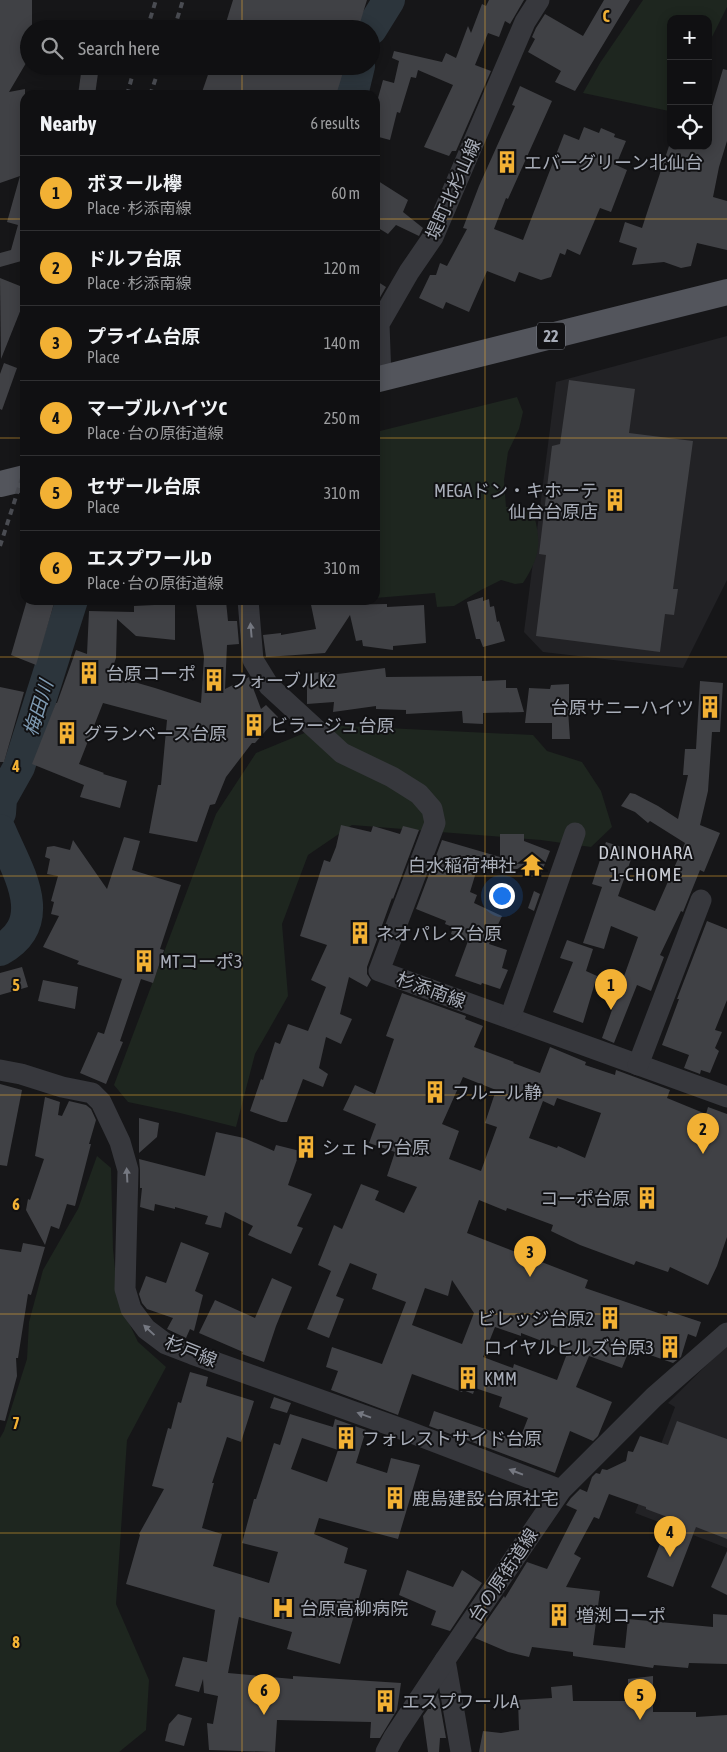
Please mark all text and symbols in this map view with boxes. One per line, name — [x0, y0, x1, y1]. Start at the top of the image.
text: C — [602, 7, 610, 25]
map controls — [667, 15, 712, 150]
button: + — [667, 15, 712, 60]
search box — [20, 20, 380, 75]
icon: search — [38, 34, 66, 62]
text: Search here — [78, 37, 160, 59]
button: − — [667, 60, 712, 105]
button: locate — [667, 105, 712, 150]
text: Nearby — [40, 111, 96, 135]
text: 6 results — [310, 114, 360, 132]
street label: 堤町北杉山線 — [421, 135, 485, 243]
building icon: エバーグリーン北仙台 — [494, 149, 520, 175]
place label: エバーグリーン北仙台 — [524, 152, 703, 173]
text: ボヌール欅 — [87, 172, 182, 194]
text: 1 — [52, 184, 60, 202]
text: 60 m — [331, 184, 360, 202]
text: Place · 杉添南線 — [87, 199, 192, 217]
text: ドルフ台原 — [87, 247, 182, 269]
text: 2 — [52, 259, 60, 277]
text: 120 m — [324, 259, 360, 277]
text: Place · 杉添南線 — [87, 274, 192, 292]
road number: 22 — [537, 322, 565, 350]
text: プライム台原 — [87, 325, 201, 347]
text: 3 — [52, 334, 60, 352]
text: 140 m — [324, 334, 360, 352]
text: Place — [87, 348, 120, 366]
text: マーブルハイツC — [87, 397, 227, 419]
text: 4 — [52, 409, 60, 427]
text: 250 m — [324, 409, 360, 427]
text: Place · 台の原街道線 — [87, 424, 224, 442]
text: セザール台原 — [87, 475, 201, 497]
place label: MEGAドン・キホーテ 仙台台原店 — [434, 480, 598, 522]
text: 5 — [52, 484, 60, 502]
text: 310 m — [324, 484, 360, 502]
building icon: MEGAドン・キホーテ 仙台台原店 — [602, 487, 628, 513]
text: Place — [87, 498, 120, 516]
text: エスプワールD — [87, 547, 212, 569]
text: 6 — [52, 559, 60, 577]
text: 310 m — [324, 559, 360, 577]
text: Place · 台の原街道線 — [87, 574, 224, 592]
one-way arrow — [246, 622, 254, 638]
building icon: 台原コーポ — [76, 660, 102, 686]
place label: 台原コーポ — [106, 663, 196, 684]
building icon: フォーブルK2 — [201, 667, 227, 693]
place label: フォーブルK2 — [230, 670, 336, 691]
water label: 梅田川 — [19, 676, 57, 738]
building icon: 台原サニーハイツ — [697, 694, 723, 720]
place label: 台原サニーハイツ — [551, 697, 694, 718]
building icon: ビラージュ台原 — [241, 712, 267, 738]
place label: ビラージュ台原 — [270, 715, 394, 736]
building icon: グランベース台原 — [54, 720, 80, 746]
place label: グランベース台原 — [84, 723, 227, 744]
text: 4 — [11, 757, 20, 775]
district label: DAINOHARA 1-CHOME — [598, 841, 694, 885]
temple icon: 白水稲荷神社 — [519, 852, 545, 878]
place label: 白水稲荷神社 — [408, 855, 516, 876]
your location — [489, 883, 515, 909]
building icon: ネオパレス台原 — [347, 920, 373, 946]
place label: ネオパレス台原 — [376, 923, 502, 944]
building icon: MTコーポ3 — [131, 948, 157, 974]
place label: MTコーポ3 — [160, 951, 242, 972]
street label: 杉添南線 — [394, 968, 468, 1012]
pin: 1 — [595, 969, 627, 1010]
text: 5 — [12, 976, 20, 994]
building icon: フルール静 — [422, 1079, 448, 1105]
place label: フルール静 — [452, 1082, 542, 1103]
pin: 2 — [687, 1113, 719, 1154]
building icon: シェトワ台原 — [293, 1134, 319, 1160]
place label: シェトワ台原 — [322, 1137, 430, 1158]
one-way arrow — [123, 1166, 131, 1182]
building icon: コーポ台原 — [634, 1185, 660, 1211]
place label: コーポ台原 — [540, 1188, 630, 1209]
text: 6 — [12, 1195, 20, 1213]
pin: 3 — [514, 1236, 546, 1277]
building icon: ビレッジ台原2 — [597, 1305, 623, 1331]
place label: ビレッジ台原2 — [478, 1308, 594, 1329]
one-way arrow — [143, 1324, 155, 1336]
street label: 杉戸線 — [162, 1331, 220, 1371]
building icon: ロイヤルヒルズ台原3 — [657, 1334, 683, 1360]
place label: ロイヤルヒルズ台原3 — [484, 1337, 654, 1358]
building icon: KMM — [455, 1365, 481, 1391]
place label: KMM — [484, 1368, 517, 1389]
one-way arrow — [356, 1411, 371, 1418]
text: 7 — [12, 1414, 20, 1432]
building icon: フォレストサイド台原 — [333, 1425, 359, 1451]
place label: フォレストサイド台原 — [362, 1428, 542, 1449]
one-way arrow — [508, 1468, 523, 1476]
building icon: 鹿島建設 台原社宅 — [382, 1485, 408, 1511]
place label: 鹿島建設 台原社宅 — [412, 1488, 558, 1509]
pin: 4 — [654, 1516, 686, 1557]
street label: 台の原街道線 — [464, 1524, 542, 1626]
hospital icon: 台原高柳病院 — [270, 1595, 296, 1621]
place label: 台原高柳病院 — [300, 1598, 408, 1619]
building icon: 増渕コーポ — [546, 1602, 572, 1628]
place label: 増渕コーポ — [576, 1605, 666, 1626]
text: 8 — [12, 1633, 20, 1651]
pin: 6 — [248, 1674, 280, 1715]
pin: 5 — [624, 1679, 656, 1720]
building icon: エスプワールA — [372, 1688, 398, 1714]
place label: エスプワールA — [402, 1691, 519, 1712]

